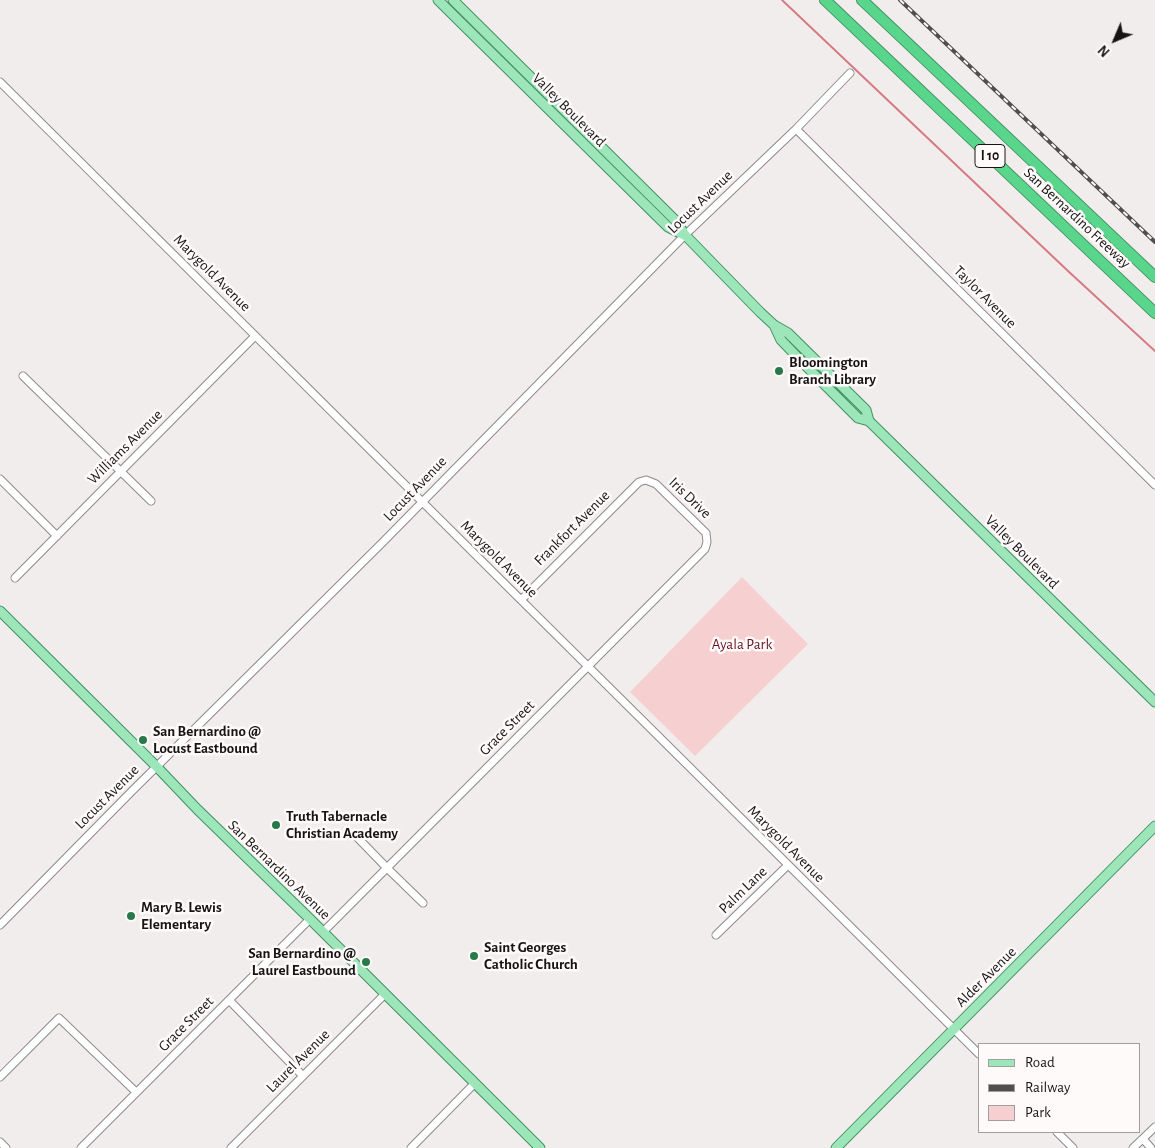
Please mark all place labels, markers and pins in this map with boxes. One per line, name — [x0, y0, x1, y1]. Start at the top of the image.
place label: Bloomington Branch Library — [789, 353, 876, 388]
marker: Bloomington Branch Library — [773, 365, 785, 377]
place label: San Bernardino @ Locust Eastbound — [153, 722, 261, 757]
marker: San Bernardino @ Locust Eastbound — [137, 734, 149, 746]
place label: Truth Tabernacle Christian Academy — [286, 807, 398, 842]
marker: Truth Tabernacle Christian Academy — [270, 819, 282, 831]
place label: Mary B. Lewis Elementary — [141, 898, 222, 933]
marker: Mary B. Lewis Elementary — [125, 910, 137, 922]
place label: Saint Georges Catholic Church — [484, 938, 578, 973]
place label: San Bernardino @ Laurel Eastbound — [248, 944, 356, 979]
marker: Saint Georges Catholic Church — [468, 950, 480, 962]
marker: San Bernardino @ Laurel Eastbound — [360, 956, 372, 968]

